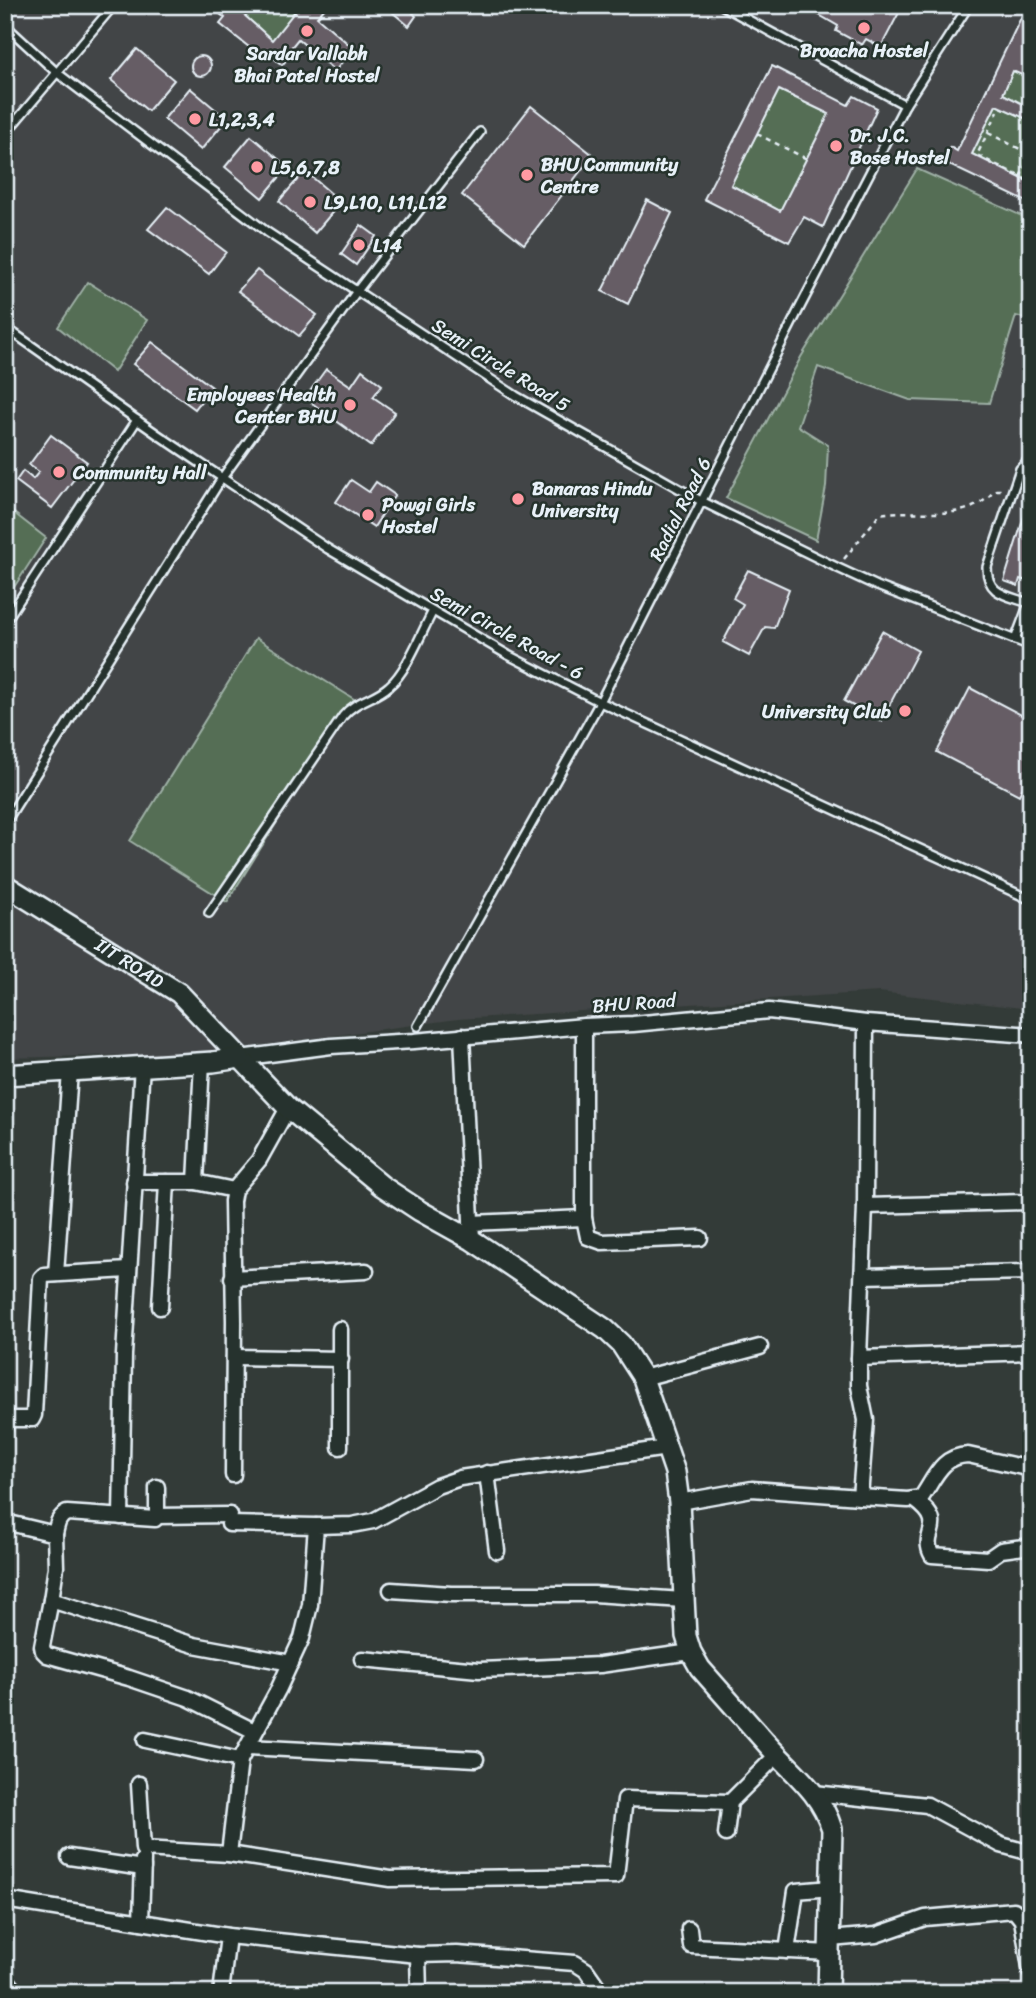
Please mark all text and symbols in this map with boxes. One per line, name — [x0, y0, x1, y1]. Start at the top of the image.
marker: Broacha Hostel — [856, 20, 872, 36]
marker: Sardar Vallabh Bhai Patel Hostel — [299, 23, 315, 39]
place label: Broacha Hostel — [800, 34, 929, 67]
place label: Sardar Vallabh Bhai Patel Hostel — [234, 37, 380, 92]
place label: L1,2,3,4 — [209, 103, 275, 136]
marker: L1,2,3,4 — [187, 111, 203, 127]
place label: Dr. J.C. Bose Hostel — [850, 119, 951, 174]
marker: Dr. J.C. Bose Hostel — [828, 138, 844, 154]
place label: BHU Community Centre — [540, 148, 679, 203]
place label: L5,6,7,8 — [271, 151, 340, 184]
marker: L5,6,7,8 — [249, 159, 265, 175]
marker: BHU Community Centre — [519, 167, 535, 183]
place label: L9,L10, L11,L12 — [324, 186, 447, 219]
marker: L9,L10, L11,L12 — [302, 194, 318, 210]
place label: L14 — [373, 229, 402, 262]
marker: L14 — [351, 237, 367, 253]
street label: Semi Circle Road 5 — [425, 309, 577, 421]
place label: Employees Health Center BHU — [187, 378, 337, 433]
marker: Employees Health Center BHU — [342, 397, 358, 413]
street label: Radial Road 6 — [640, 451, 720, 567]
place label: Community Hall — [72, 456, 208, 489]
marker: Community Hall — [51, 464, 67, 480]
place label: Banaras Hindu University — [532, 472, 653, 527]
place label: Powgi Girls Hostel — [381, 488, 476, 543]
marker: Banaras Hindu University — [510, 491, 526, 507]
marker: Powgi Girls Hostel — [360, 507, 376, 523]
street label: Semi Circle Road - 6 — [424, 577, 590, 689]
place label: University Club — [762, 695, 891, 728]
marker: University Club — [897, 703, 913, 719]
street label: IIT ROAD — [88, 928, 172, 997]
street label: BHU Road — [591, 983, 679, 1022]

